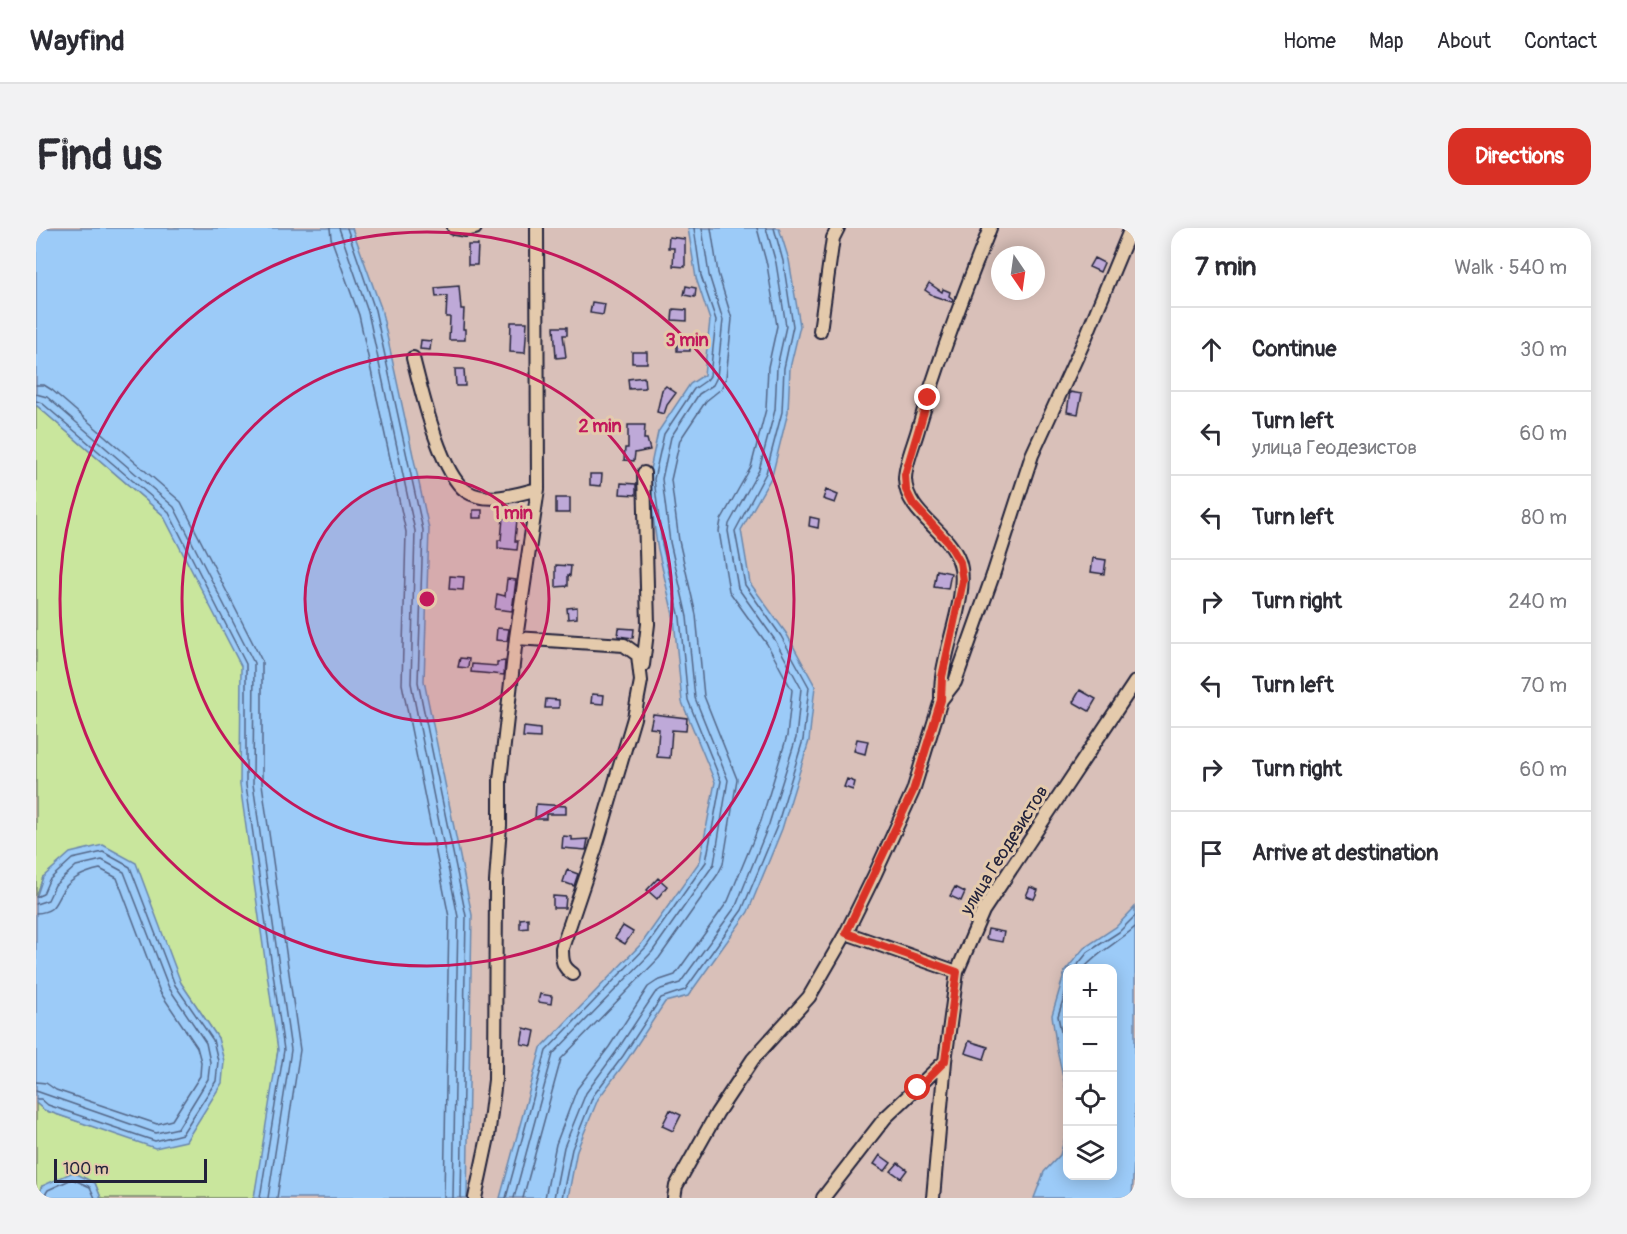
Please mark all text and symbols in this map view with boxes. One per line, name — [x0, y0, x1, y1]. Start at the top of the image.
text: Wayfind — [30, 24, 125, 59]
text: Home — [1283, 28, 1336, 55]
text: Map — [1369, 28, 1404, 55]
text: About — [1437, 28, 1491, 55]
text: Contact — [1524, 28, 1597, 55]
button: Directions — [1448, 128, 1591, 185]
text: Find us — [36, 130, 162, 182]
north arrow — [991, 246, 1045, 300]
text: 7 min — [1195, 251, 1257, 283]
text: Walk · 540 m — [1454, 255, 1567, 280]
text: 3 min — [665, 329, 709, 352]
icon: ahead — [1195, 333, 1228, 366]
text: Continue — [1252, 335, 1336, 363]
text: 30 m — [1520, 337, 1567, 362]
route end — [914, 384, 940, 410]
text: Turn left — [1252, 407, 1334, 435]
text: 2 min — [578, 415, 622, 438]
icon: left — [1195, 417, 1228, 450]
text: 60 m — [1520, 421, 1567, 446]
text: улица Геодезистов — [1252, 435, 1417, 460]
icon: left — [1195, 501, 1228, 534]
text: 1 min — [493, 502, 533, 525]
text: Turn left — [1252, 503, 1334, 531]
text: 80 m — [1521, 505, 1567, 530]
icon: right — [1195, 585, 1228, 618]
text: Turn right — [1252, 587, 1342, 615]
centre of rings — [417, 589, 437, 609]
text: 240 m — [1508, 589, 1567, 614]
icon: left — [1195, 669, 1228, 702]
text: Turn left — [1252, 671, 1334, 699]
text: 70 m — [1521, 673, 1567, 698]
icon: right — [1195, 753, 1228, 786]
text: Turn right — [1252, 755, 1342, 783]
text: 60 m — [1520, 757, 1567, 782]
street label: улица Геодезистов — [955, 781, 1054, 920]
icon: arrive — [1195, 837, 1228, 870]
text: Arrive at destination — [1252, 839, 1438, 867]
map controls — [1063, 964, 1117, 1180]
button: + — [1063, 964, 1117, 1018]
button: − — [1063, 1018, 1117, 1072]
button: locate — [1063, 1072, 1117, 1126]
route start — [904, 1074, 930, 1100]
button: layers — [1063, 1126, 1117, 1180]
scale bar — [54, 1156, 207, 1184]
text: 100 m — [63, 1159, 109, 1179]

